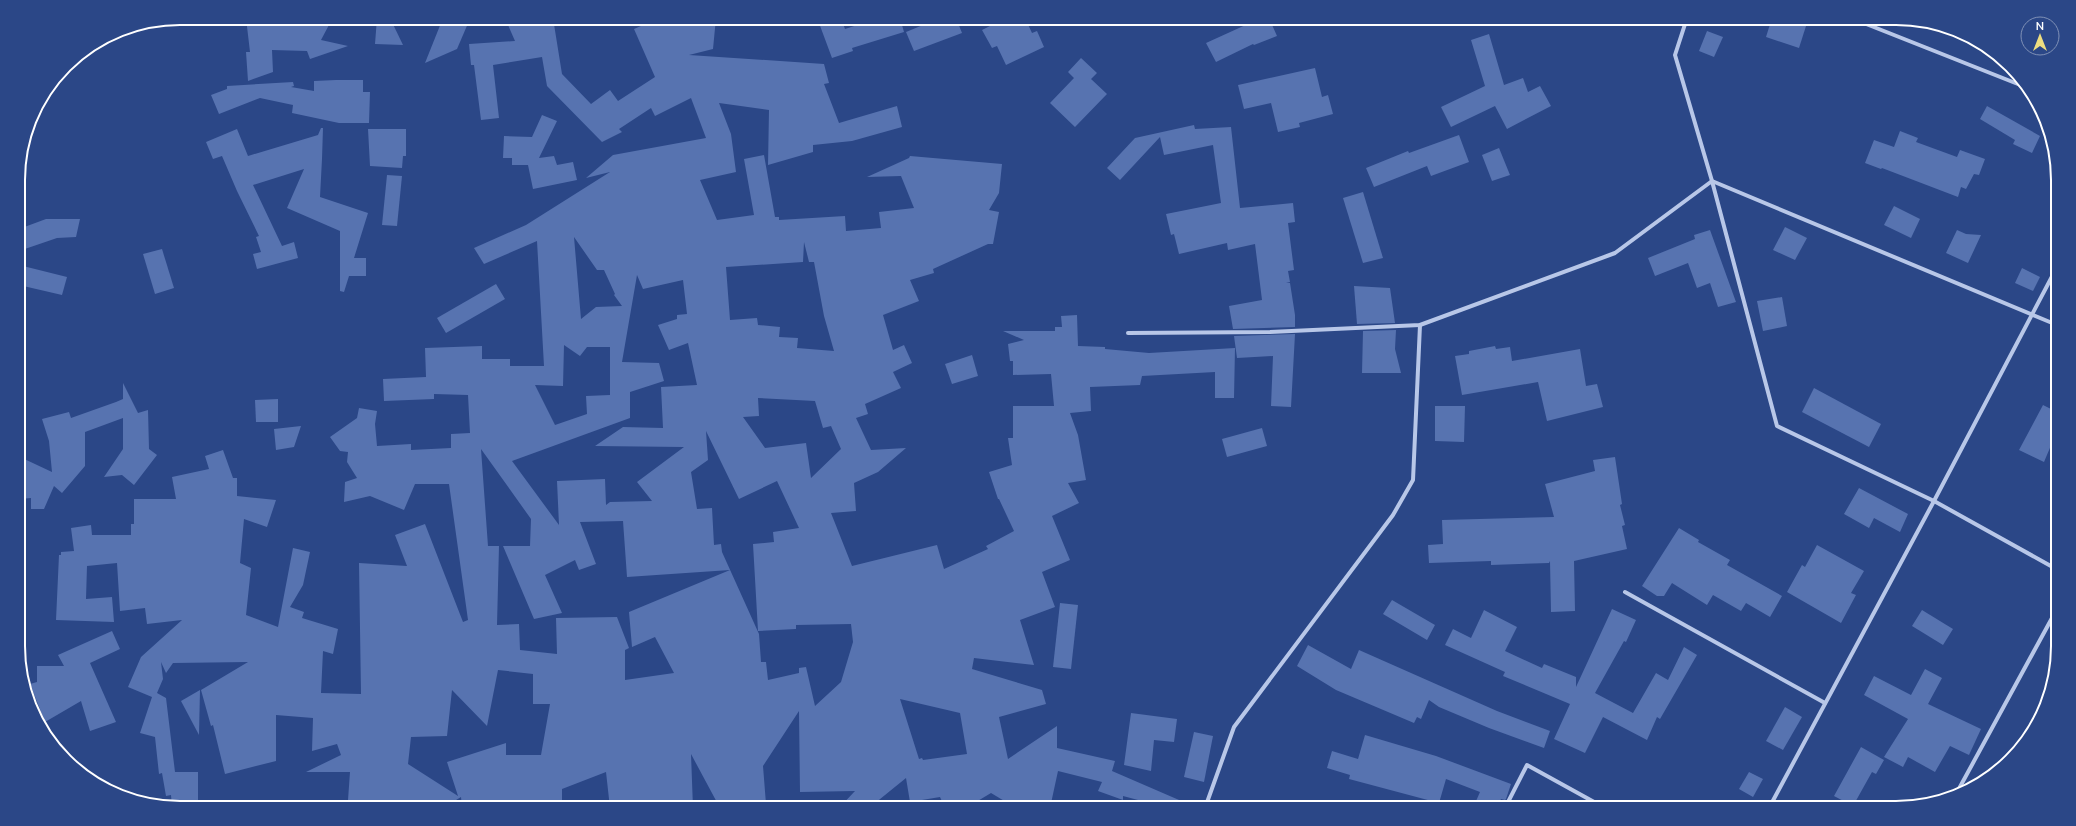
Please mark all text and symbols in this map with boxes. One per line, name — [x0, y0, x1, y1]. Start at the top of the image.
north arrow — [2020, 16, 2060, 56]
text: N — [2036, 19, 2044, 33]

